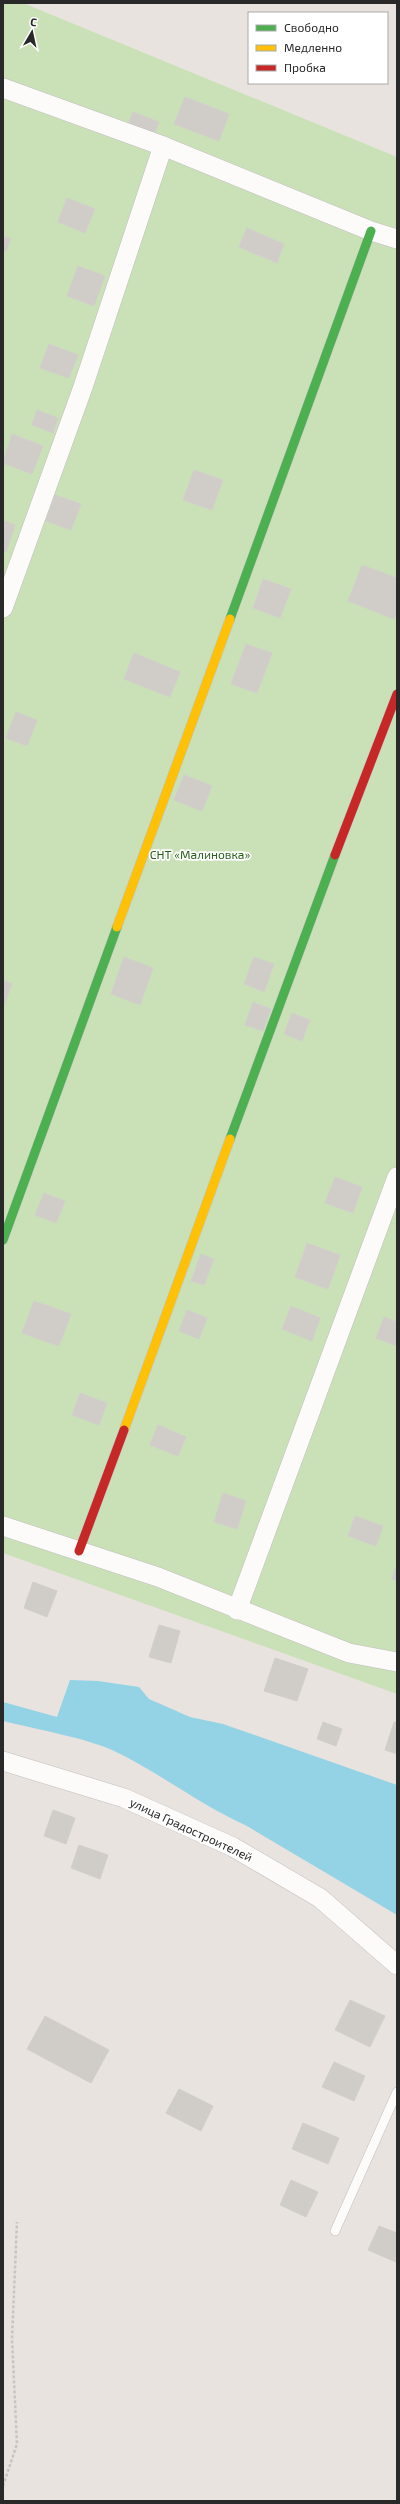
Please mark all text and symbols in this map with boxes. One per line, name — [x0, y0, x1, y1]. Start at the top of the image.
north arrow — [12, 12, 52, 52]
legend — [248, 12, 388, 84]
text: С — [29, 15, 38, 29]
text: Свободно — [284, 20, 339, 34]
text: Медленно — [284, 40, 342, 54]
text: Пробка — [284, 60, 326, 74]
park label: СНТ «Малиновка» — [150, 847, 250, 861]
street label: улица Градостроителей — [127, 1794, 255, 1865]

